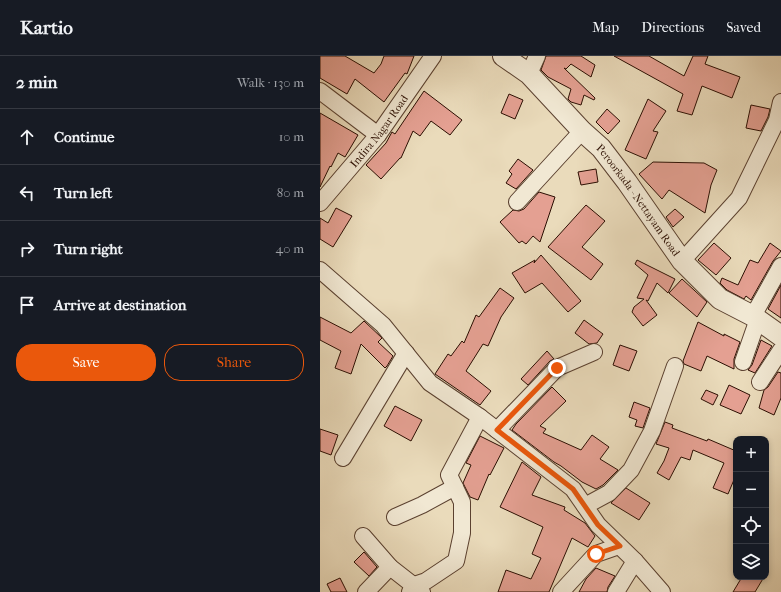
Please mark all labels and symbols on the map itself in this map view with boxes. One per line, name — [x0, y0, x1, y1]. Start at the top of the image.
street label: Indira Nagar Road — [347, 91, 411, 170]
street label: Peroorkada - Nettayam Road — [594, 141, 684, 259]
route end — [548, 359, 566, 377]
route start — [587, 545, 605, 563]

